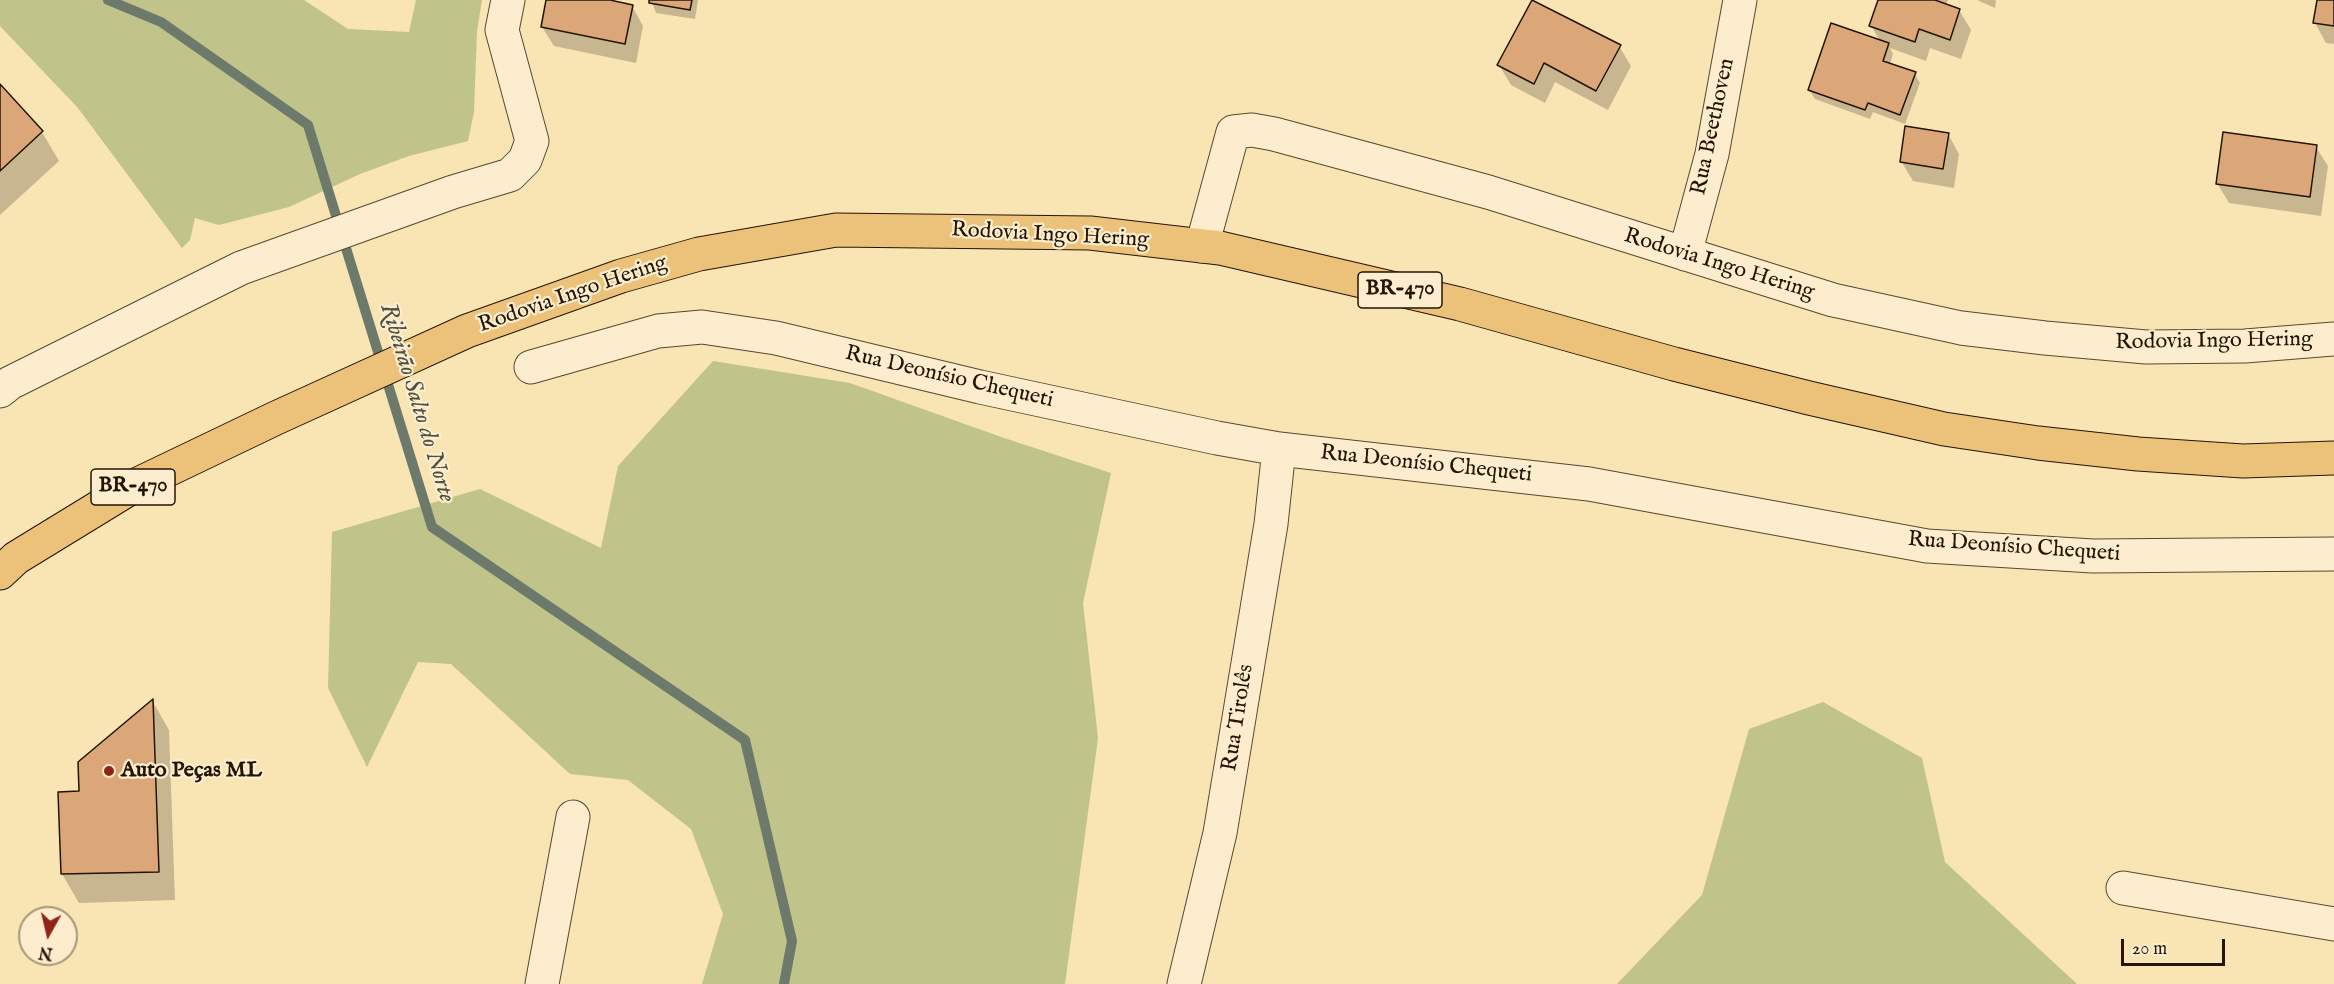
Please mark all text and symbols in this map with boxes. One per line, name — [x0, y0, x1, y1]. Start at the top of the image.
street label: Rua Beethoven — [1687, 56, 1741, 198]
street label: Rodovia Ingo Hering — [951, 218, 1149, 254]
street label: Rodovia Ingo Hering — [1621, 223, 1817, 307]
street label: Rodovia Ingo Hering — [475, 250, 671, 340]
road number: BR-470 — [1358, 272, 1442, 308]
water label: Ribeirão Salto do Norte — [372, 300, 460, 506]
street label: Rodovia Ingo Hering — [2115, 327, 2313, 357]
street label: Rua Deonísio Chequeti — [842, 341, 1056, 415]
street label: Rua Deonísio Chequeti — [1319, 441, 1533, 489]
road number: BR-470 — [91, 469, 175, 505]
street label: Rua Deonísio Chequeti — [1907, 527, 2121, 569]
street label: Rua Tirolês — [1218, 663, 1260, 773]
place label: Auto Peças ML — [121, 758, 262, 784]
marker: Auto Peças ML — [102, 764, 116, 778]
north arrow — [18, 906, 78, 966]
scale bar — [2124, 927, 2228, 965]
text: 20 m — [2132, 938, 2167, 961]
text: N — [38, 941, 54, 963]

